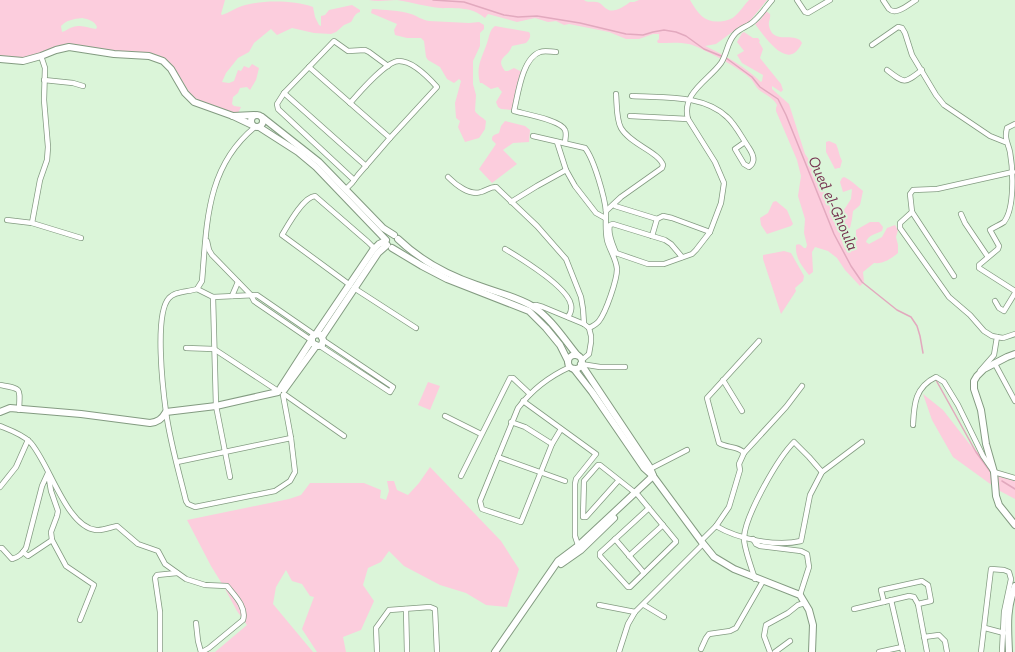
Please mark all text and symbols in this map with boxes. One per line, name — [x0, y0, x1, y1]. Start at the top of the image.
water label: Oued el-Ghoula — [804, 153, 863, 253]

